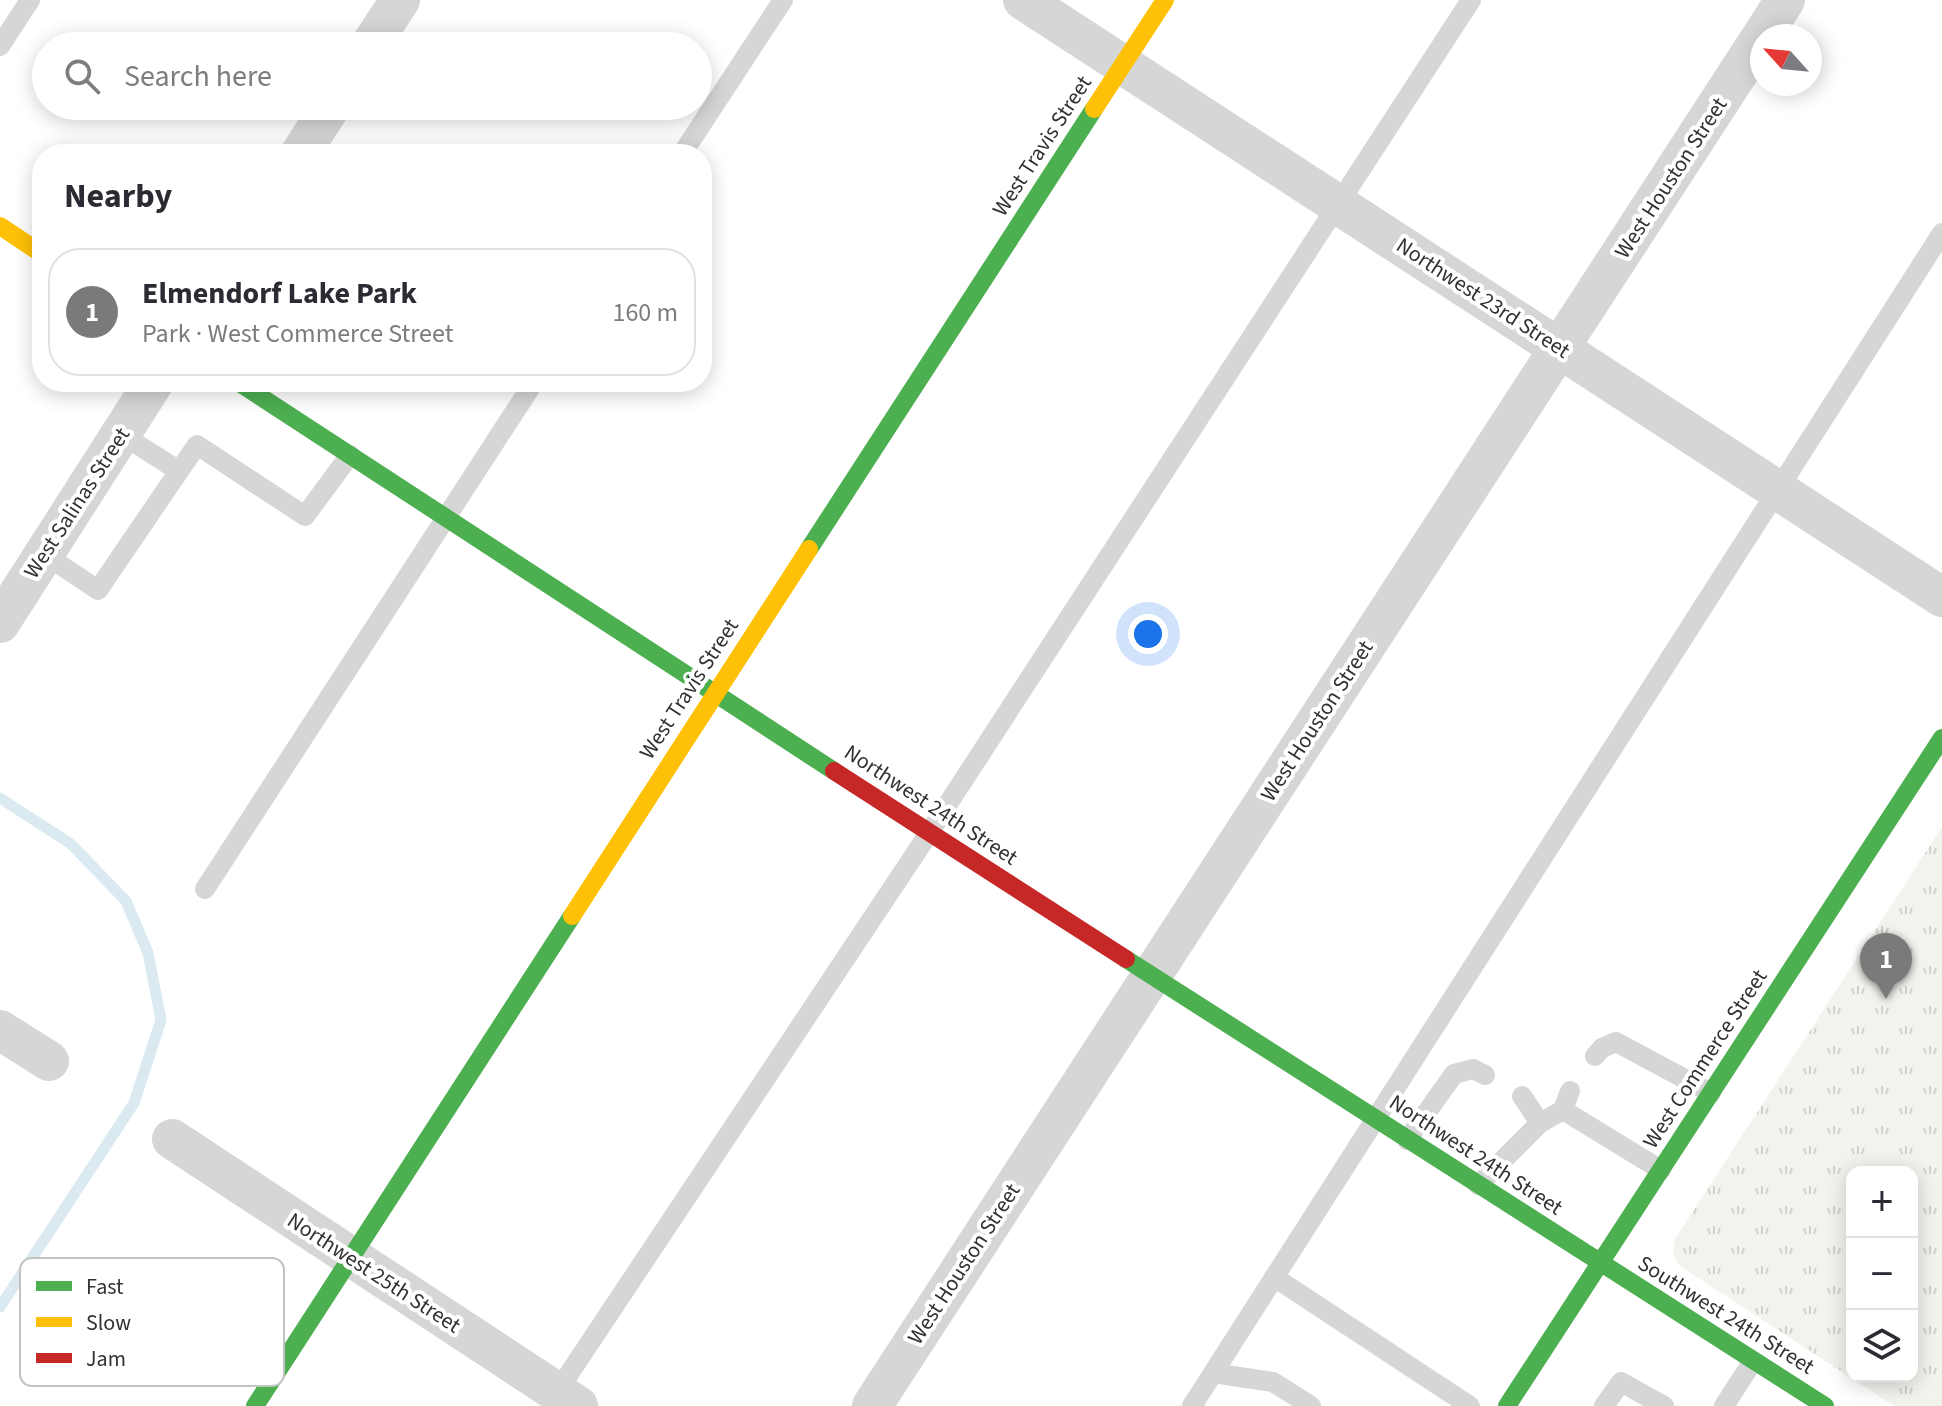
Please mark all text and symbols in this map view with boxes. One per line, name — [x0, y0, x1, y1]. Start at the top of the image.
north arrow — [1750, 24, 1822, 96]
search box — [32, 32, 712, 120]
icon: search — [60, 54, 104, 98]
text: Search here — [124, 55, 272, 98]
street label: West Travis Street — [984, 69, 1100, 223]
street label: West Houston Street — [1607, 91, 1735, 265]
text: Nearby — [64, 172, 172, 221]
street label: Northwest 23rd Street — [1390, 230, 1577, 367]
text: Elmendorf Lake Park — [142, 272, 417, 315]
text: 1 — [85, 294, 99, 331]
text: 160 m — [612, 294, 678, 331]
text: Park · West Commerce Street — [142, 315, 453, 352]
street label: West Salinas Street — [16, 421, 138, 585]
street label: West Travis Street — [631, 612, 747, 766]
your location — [1128, 614, 1168, 654]
street label: West Houston Street — [1253, 634, 1381, 808]
street label: Northwest 24th Street — [838, 737, 1025, 874]
pin: 1 — [1860, 933, 1912, 999]
street label: West Commerce Street — [1635, 963, 1775, 1155]
street label: Northwest 24th Street — [1383, 1087, 1570, 1224]
map controls — [1846, 1166, 1918, 1382]
button: + — [1846, 1166, 1918, 1238]
street label: West Houston Street — [900, 1177, 1028, 1351]
street label: Northwest 25th Street — [281, 1205, 468, 1342]
button: − — [1846, 1238, 1918, 1310]
street label: Southwest 24th Street — [1631, 1248, 1821, 1383]
legend — [20, 1258, 284, 1386]
text: Fast — [86, 1271, 124, 1303]
text: Slow — [86, 1307, 131, 1339]
button: layers — [1846, 1310, 1918, 1382]
text: Jam — [86, 1343, 126, 1375]

